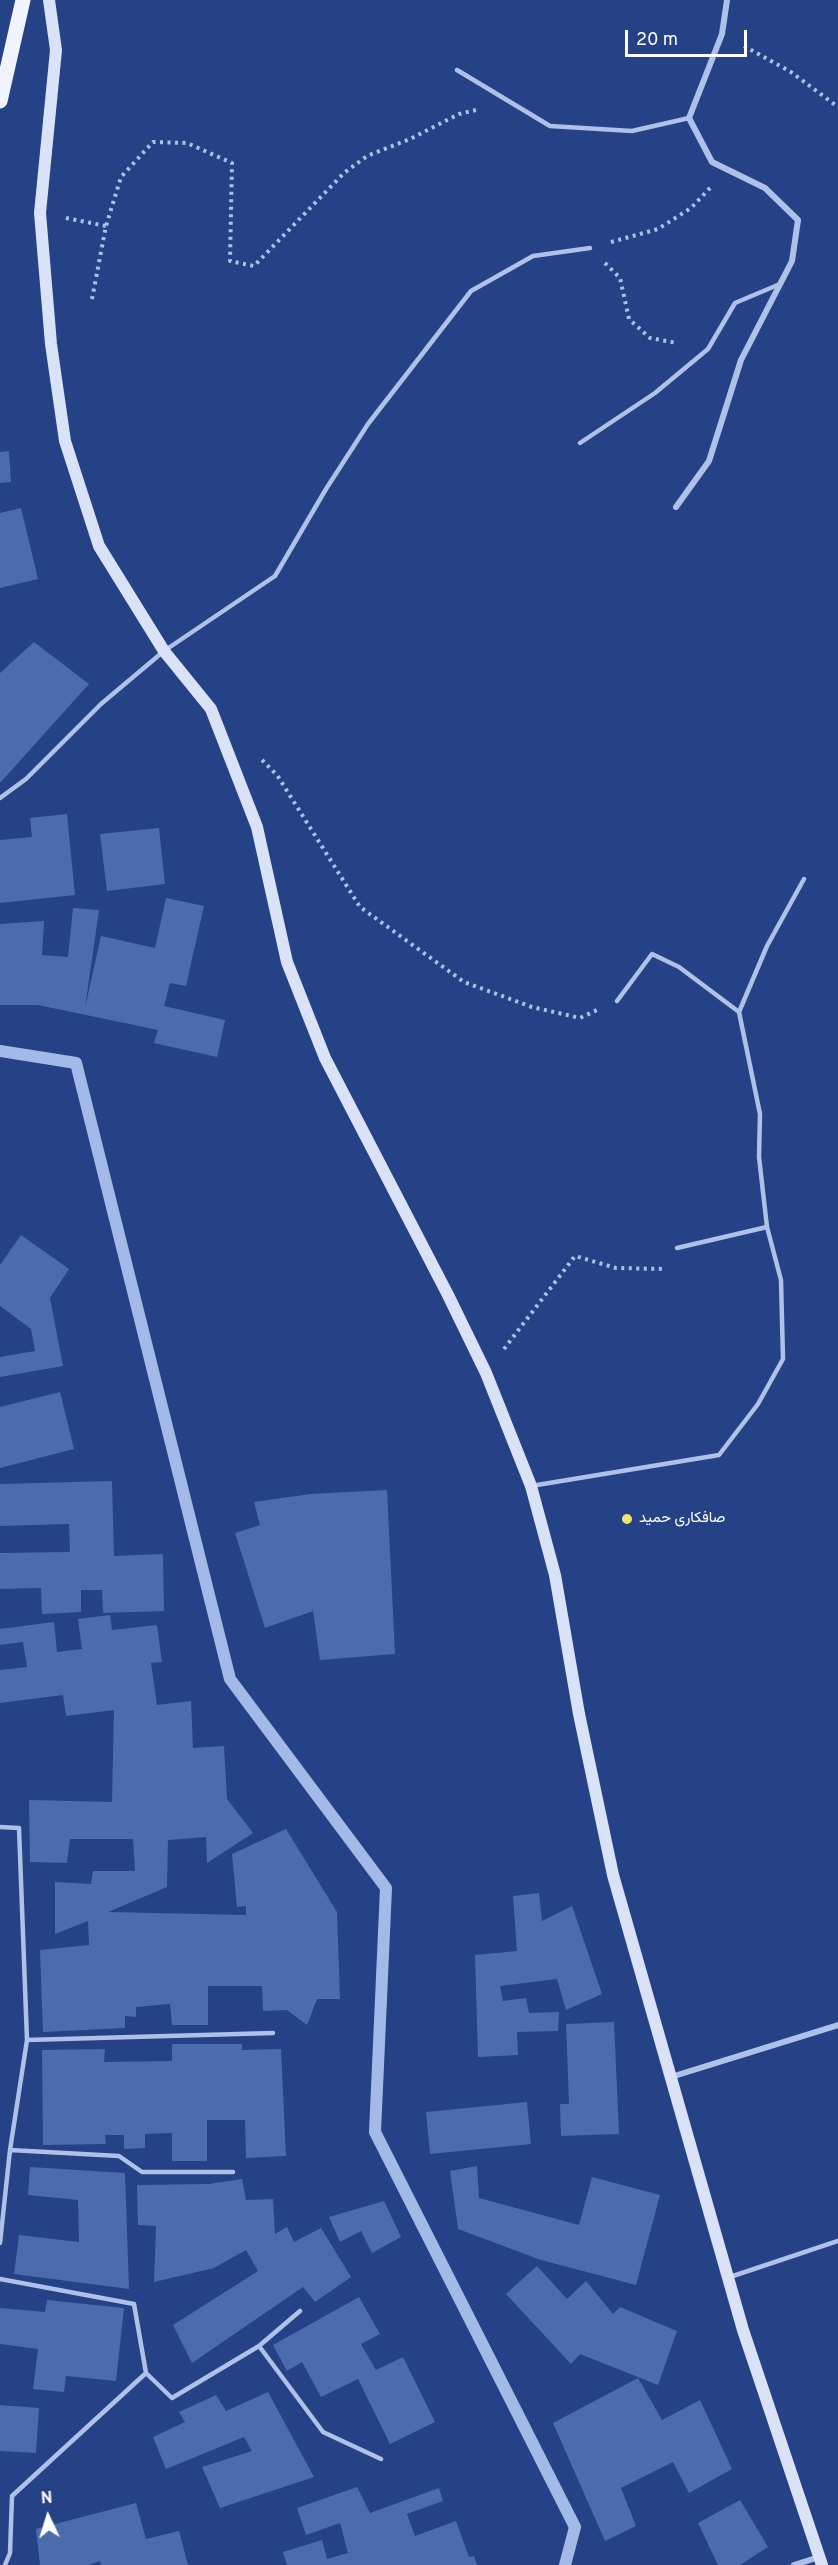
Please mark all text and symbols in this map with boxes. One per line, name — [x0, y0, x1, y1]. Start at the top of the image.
scale bar — [628, 18, 750, 56]
text: 20 m — [636, 29, 678, 52]
place label: صافکاری حمید — [639, 1510, 725, 1528]
marker: صافکاری حمید — [620, 1512, 634, 1526]
north arrow — [18, 2487, 78, 2547]
text: N — [40, 2489, 53, 2509]

